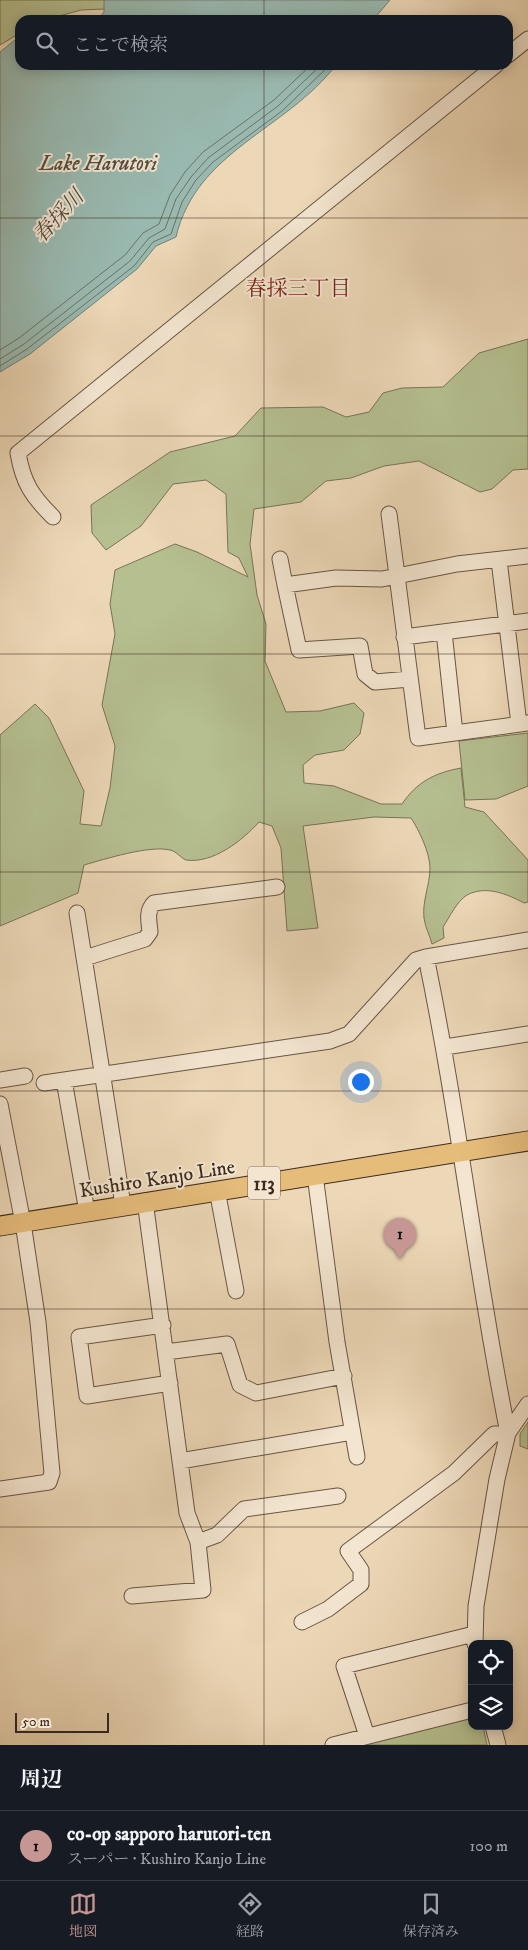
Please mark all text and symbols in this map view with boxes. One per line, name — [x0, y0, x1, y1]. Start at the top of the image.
search box — [15, 15, 513, 70]
icon: search — [33, 29, 61, 57]
text: ここで検索 — [73, 34, 168, 57]
water label: Lake Harutori — [38, 151, 158, 177]
water label: 春採川 — [28, 183, 91, 249]
district label: 春採三丁目 — [246, 276, 351, 302]
your location — [348, 1069, 374, 1095]
street label: Kushiro Kanjo Line — [78, 1155, 237, 1204]
road number: 113 — [248, 1166, 280, 1200]
pin: 1 — [384, 1218, 416, 1259]
map controls — [468, 1640, 513, 1730]
button: locate — [468, 1640, 513, 1685]
button: layers — [468, 1685, 513, 1730]
scale bar — [15, 1710, 109, 1733]
text: 50 m — [22, 1713, 50, 1731]
text: 周辺 — [20, 1767, 62, 1793]
text: co-op sapporo harutori-ten — [67, 1823, 271, 1846]
text: 1 — [33, 1836, 39, 1856]
text: 100 m — [470, 1836, 508, 1856]
text: スーパー · Kushiro Kanjo Line — [67, 1849, 266, 1869]
tab: 地図 — [69, 1890, 97, 1941]
tab: 経路 — [236, 1890, 264, 1941]
tab: 保存済み — [403, 1890, 459, 1941]

